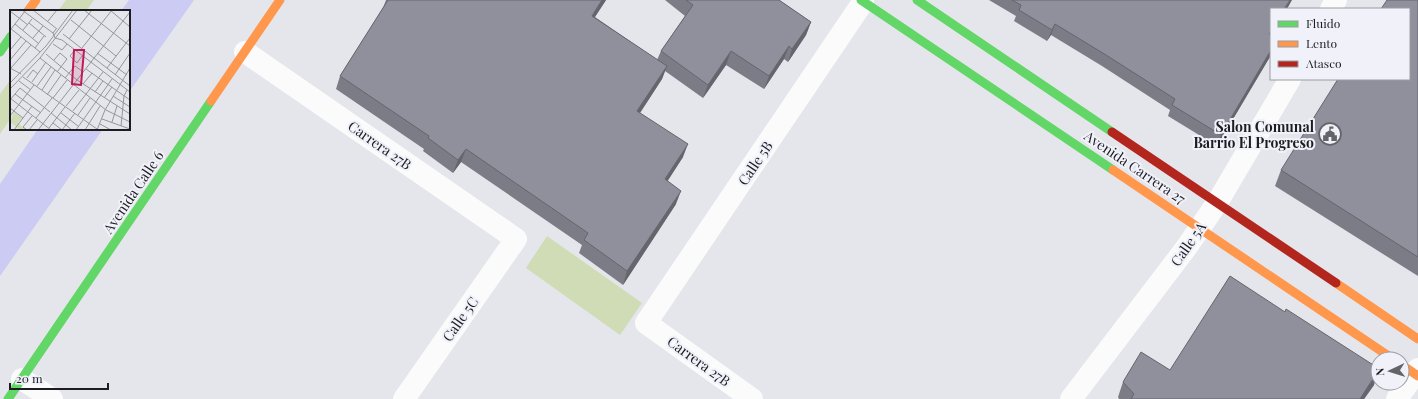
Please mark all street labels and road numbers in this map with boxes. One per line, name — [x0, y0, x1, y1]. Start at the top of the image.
street label: Carrera 27B — [344, 116, 416, 174]
street label: Avenida Carrera 27 — [1080, 125, 1190, 208]
street label: Calle 5B — [733, 137, 777, 189]
street label: Avenida Calle 6 — [98, 147, 168, 238]
street label: Calle 5A — [1166, 218, 1210, 270]
street label: Calle 5C — [438, 293, 482, 345]
street label: Carrera 27B — [664, 332, 735, 390]

